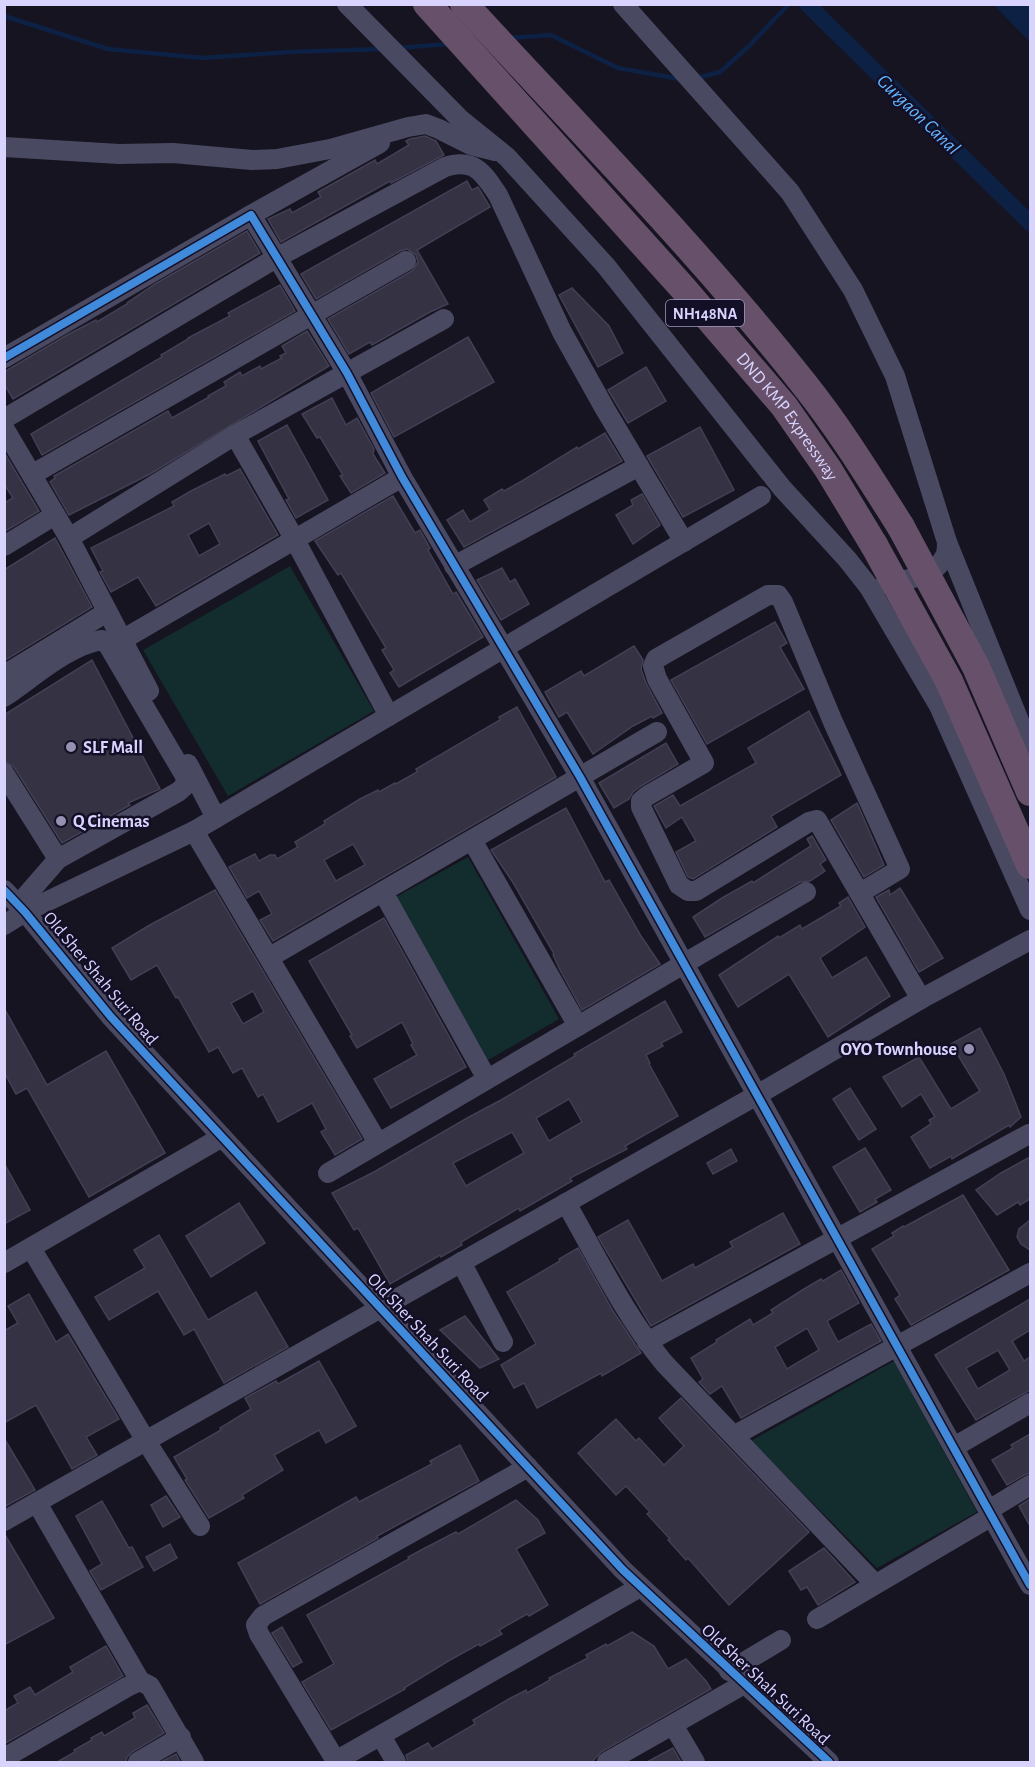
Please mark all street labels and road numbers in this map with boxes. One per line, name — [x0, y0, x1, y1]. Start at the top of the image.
road number: NH148NA — [666, 300, 744, 326]
street label: DND KMP Expressway — [733, 350, 841, 484]
street label: Old Sher Shah Suri Road — [39, 909, 161, 1049]
street label: Old Sher Shah Suri Road — [364, 1270, 491, 1405]
street label: Old Sher Shah Suri Road — [698, 1621, 833, 1748]

